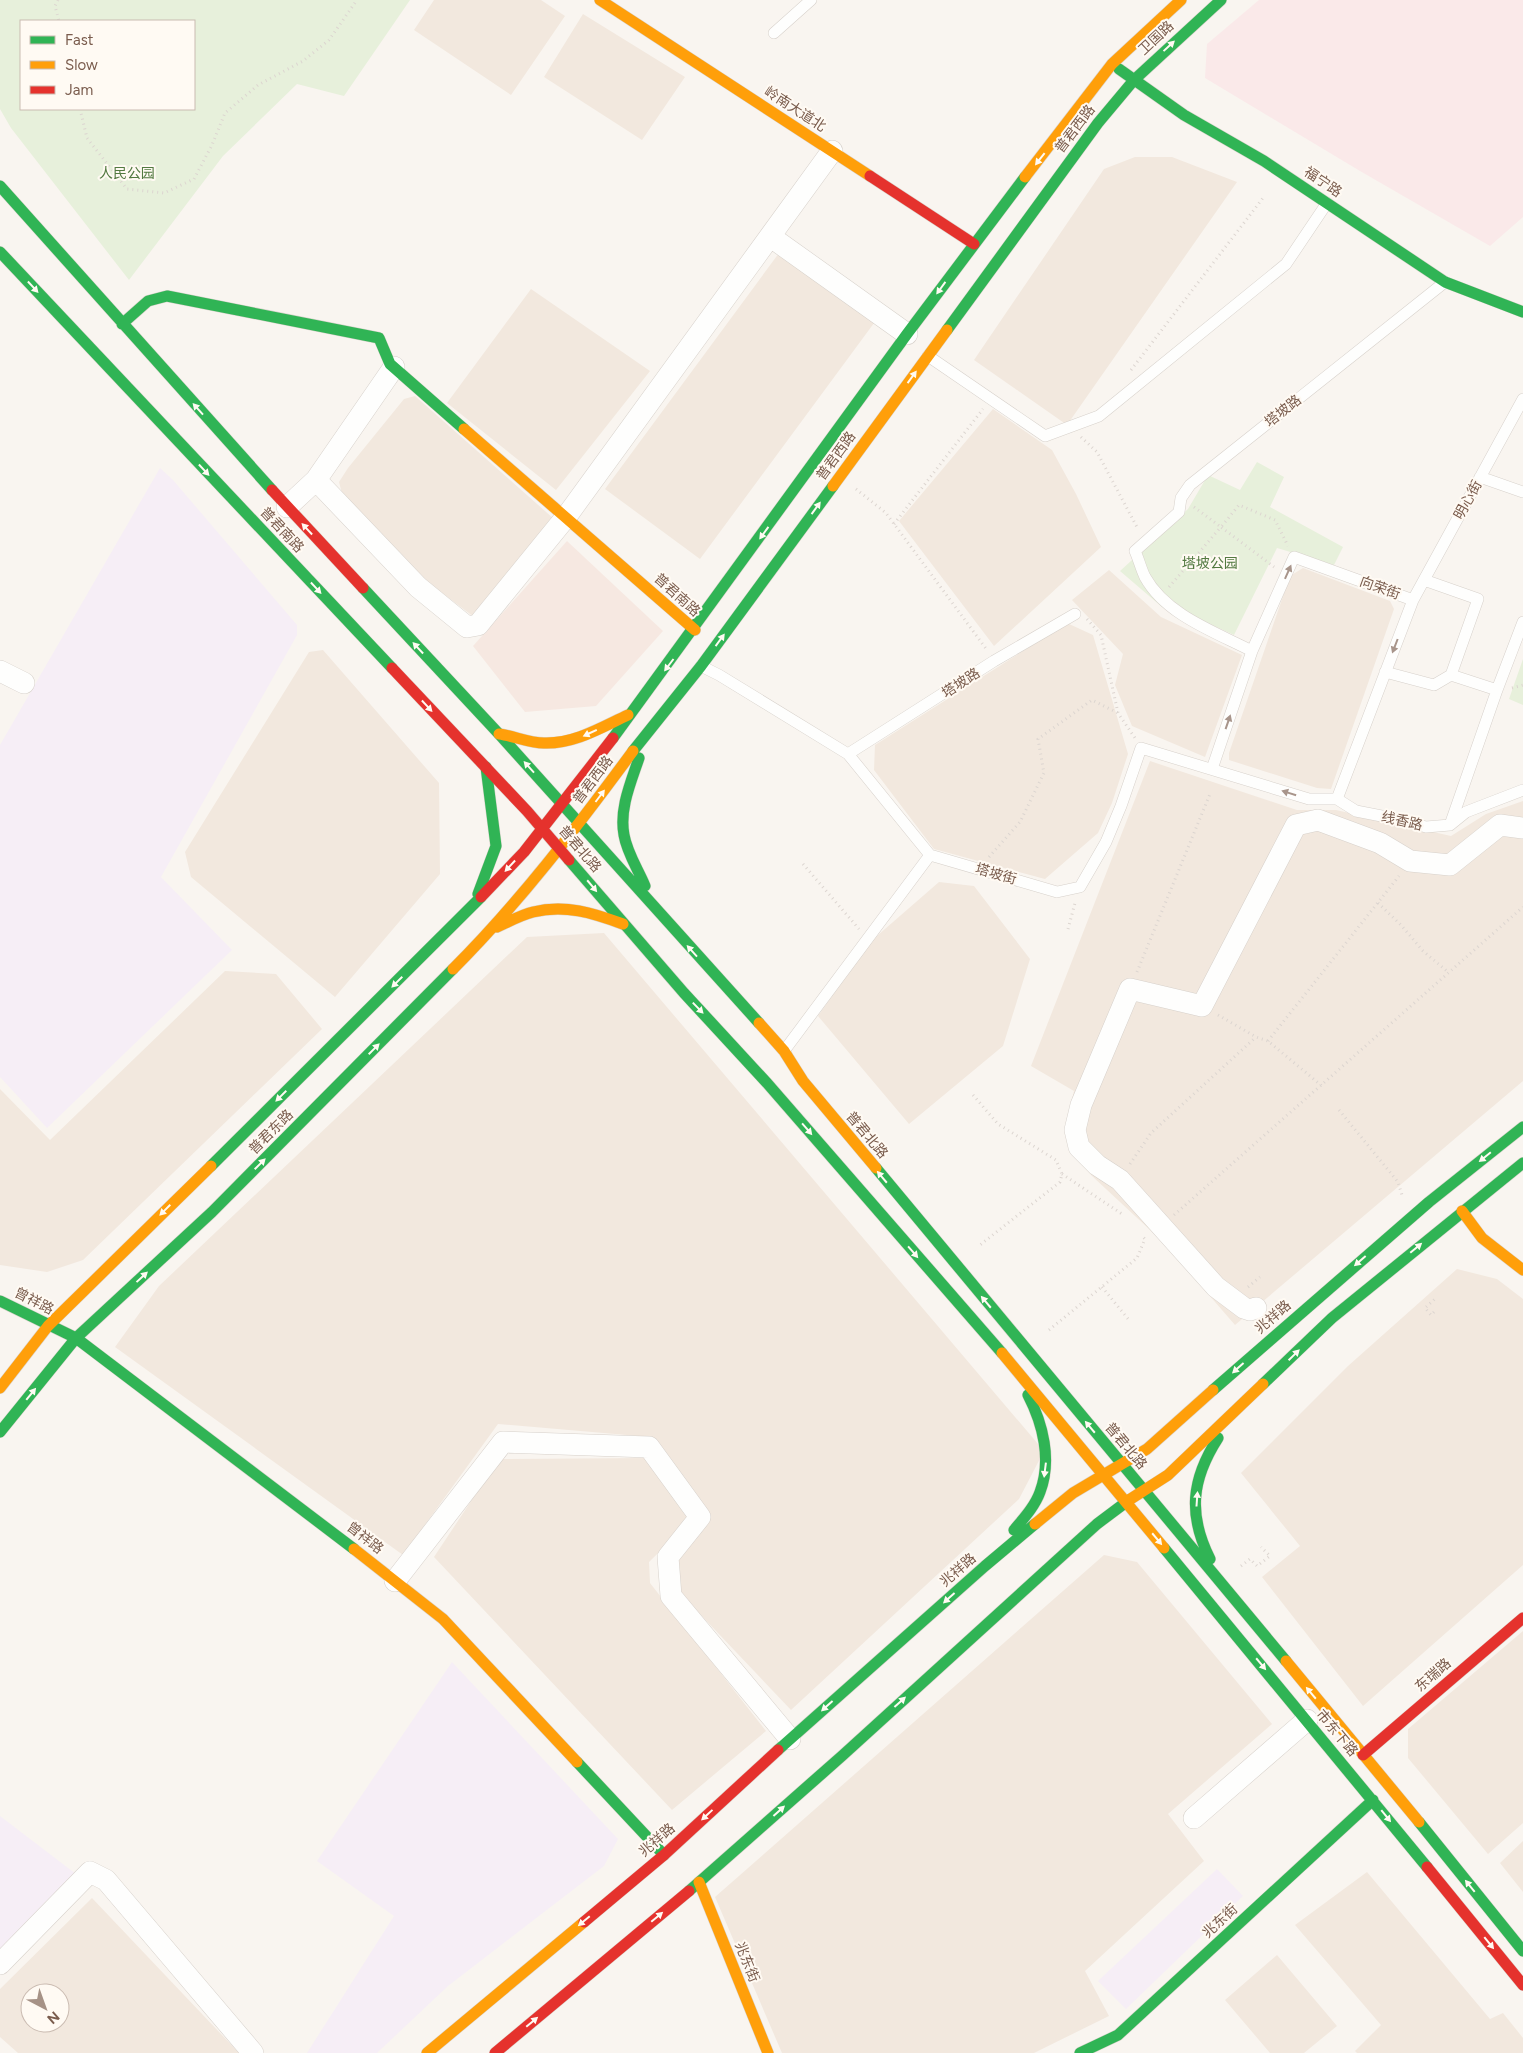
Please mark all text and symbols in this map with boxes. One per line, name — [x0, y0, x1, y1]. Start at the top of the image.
street label: 卫国路 — [1135, 17, 1177, 59]
legend — [20, 20, 195, 110]
text: Fast — [65, 31, 94, 49]
one-way arrow — [1163, 40, 1175, 52]
text: Slow — [65, 56, 98, 74]
text: Jam — [65, 81, 93, 99]
street label: 岭南大道北 — [761, 83, 829, 135]
street label: 普君西路 — [1051, 102, 1099, 156]
one-way arrow — [1035, 152, 1045, 166]
street label: 福宁路 — [1301, 163, 1345, 201]
park label: 人民公园 — [99, 165, 155, 182]
one-way arrow — [27, 281, 39, 293]
one-way arrow — [936, 281, 946, 295]
one-way arrow — [907, 370, 917, 384]
street label: 塔坡路 — [1261, 391, 1305, 431]
one-way arrow — [192, 403, 204, 415]
street label: 普君西路 — [813, 428, 859, 484]
one-way arrow — [198, 463, 210, 475]
street label: 明心街 — [1450, 478, 1486, 522]
one-way arrow — [811, 501, 821, 515]
street label: 普君南路 — [257, 504, 307, 556]
one-way arrow — [301, 523, 313, 535]
one-way arrow — [759, 526, 769, 540]
park label: 塔坡公园 — [1182, 555, 1238, 572]
one-way arrow — [1284, 565, 1292, 579]
street label: 普君南路 — [651, 570, 703, 620]
street label: 向荣街 — [1357, 573, 1403, 603]
one-way arrow — [310, 582, 322, 594]
one-way arrow — [715, 634, 726, 647]
one-way arrow — [1391, 639, 1399, 653]
one-way arrow — [412, 642, 424, 654]
one-way arrow — [664, 658, 674, 672]
street label: 塔坡路 — [939, 664, 983, 702]
one-way arrow — [421, 700, 433, 712]
one-way arrow — [1224, 715, 1232, 730]
one-way arrow — [583, 729, 597, 737]
street label: 普君西路 — [569, 753, 617, 807]
one-way arrow — [523, 761, 535, 773]
one-way arrow — [1281, 789, 1296, 797]
one-way arrow — [595, 790, 605, 803]
street label: 线香路 — [1380, 808, 1424, 834]
street label: 普君北路 — [555, 822, 605, 876]
one-way arrow — [504, 860, 516, 872]
street label: 塔坡街 — [973, 860, 1019, 888]
one-way arrow — [586, 879, 597, 892]
one-way arrow — [687, 944, 698, 957]
one-way arrow — [391, 976, 403, 988]
one-way arrow — [692, 1002, 704, 1014]
one-way arrow — [368, 1043, 380, 1055]
one-way arrow — [275, 1090, 287, 1102]
street label: 普君东路 — [245, 1106, 297, 1158]
street label: 普君北路 — [842, 1108, 892, 1162]
one-way arrow — [801, 1123, 813, 1135]
one-way arrow — [1479, 1152, 1492, 1163]
one-way arrow — [253, 1159, 265, 1171]
one-way arrow — [877, 1171, 888, 1184]
one-way arrow — [159, 1204, 171, 1216]
one-way arrow — [1410, 1243, 1423, 1254]
one-way arrow — [908, 1245, 919, 1258]
one-way arrow — [1354, 1256, 1367, 1267]
one-way arrow — [136, 1271, 148, 1283]
street label: 曾祥路 — [11, 1284, 57, 1318]
one-way arrow — [981, 1296, 992, 1309]
street label: 兆祥路 — [1252, 1297, 1294, 1337]
one-way arrow — [1288, 1349, 1300, 1361]
one-way arrow — [1232, 1362, 1244, 1374]
one-way arrow — [25, 1388, 36, 1401]
street label: 普君北路 — [1101, 1419, 1151, 1473]
one-way arrow — [1085, 1421, 1096, 1433]
one-way arrow — [1040, 1463, 1048, 1479]
one-way arrow — [1193, 1491, 1201, 1507]
street label: 曾祥路 — [343, 1518, 387, 1558]
one-way arrow — [1151, 1533, 1162, 1545]
street label: 兆祥路 — [937, 1550, 979, 1590]
one-way arrow — [942, 1593, 955, 1604]
street label: 东瑞路 — [1412, 1655, 1454, 1695]
one-way arrow — [1255, 1657, 1266, 1670]
one-way arrow — [1306, 1686, 1317, 1699]
one-way arrow — [894, 1696, 906, 1708]
one-way arrow — [821, 1700, 833, 1711]
street label: 市东下路 — [1312, 1706, 1362, 1760]
one-way arrow — [773, 1805, 785, 1817]
one-way arrow — [701, 1809, 713, 1821]
one-way arrow — [1381, 1810, 1392, 1823]
street label: 兆祥路 — [636, 1820, 678, 1860]
one-way arrow — [1465, 1880, 1476, 1893]
street label: 兆东街 — [1199, 1900, 1241, 1942]
one-way arrow — [650, 1912, 663, 1923]
one-way arrow — [577, 1916, 590, 1927]
one-way arrow — [1483, 1936, 1494, 1949]
street label: 兆东街 — [731, 1939, 763, 1985]
north arrow — [20, 1983, 70, 2033]
text: N — [44, 2007, 63, 2027]
one-way arrow — [525, 2016, 538, 2027]

